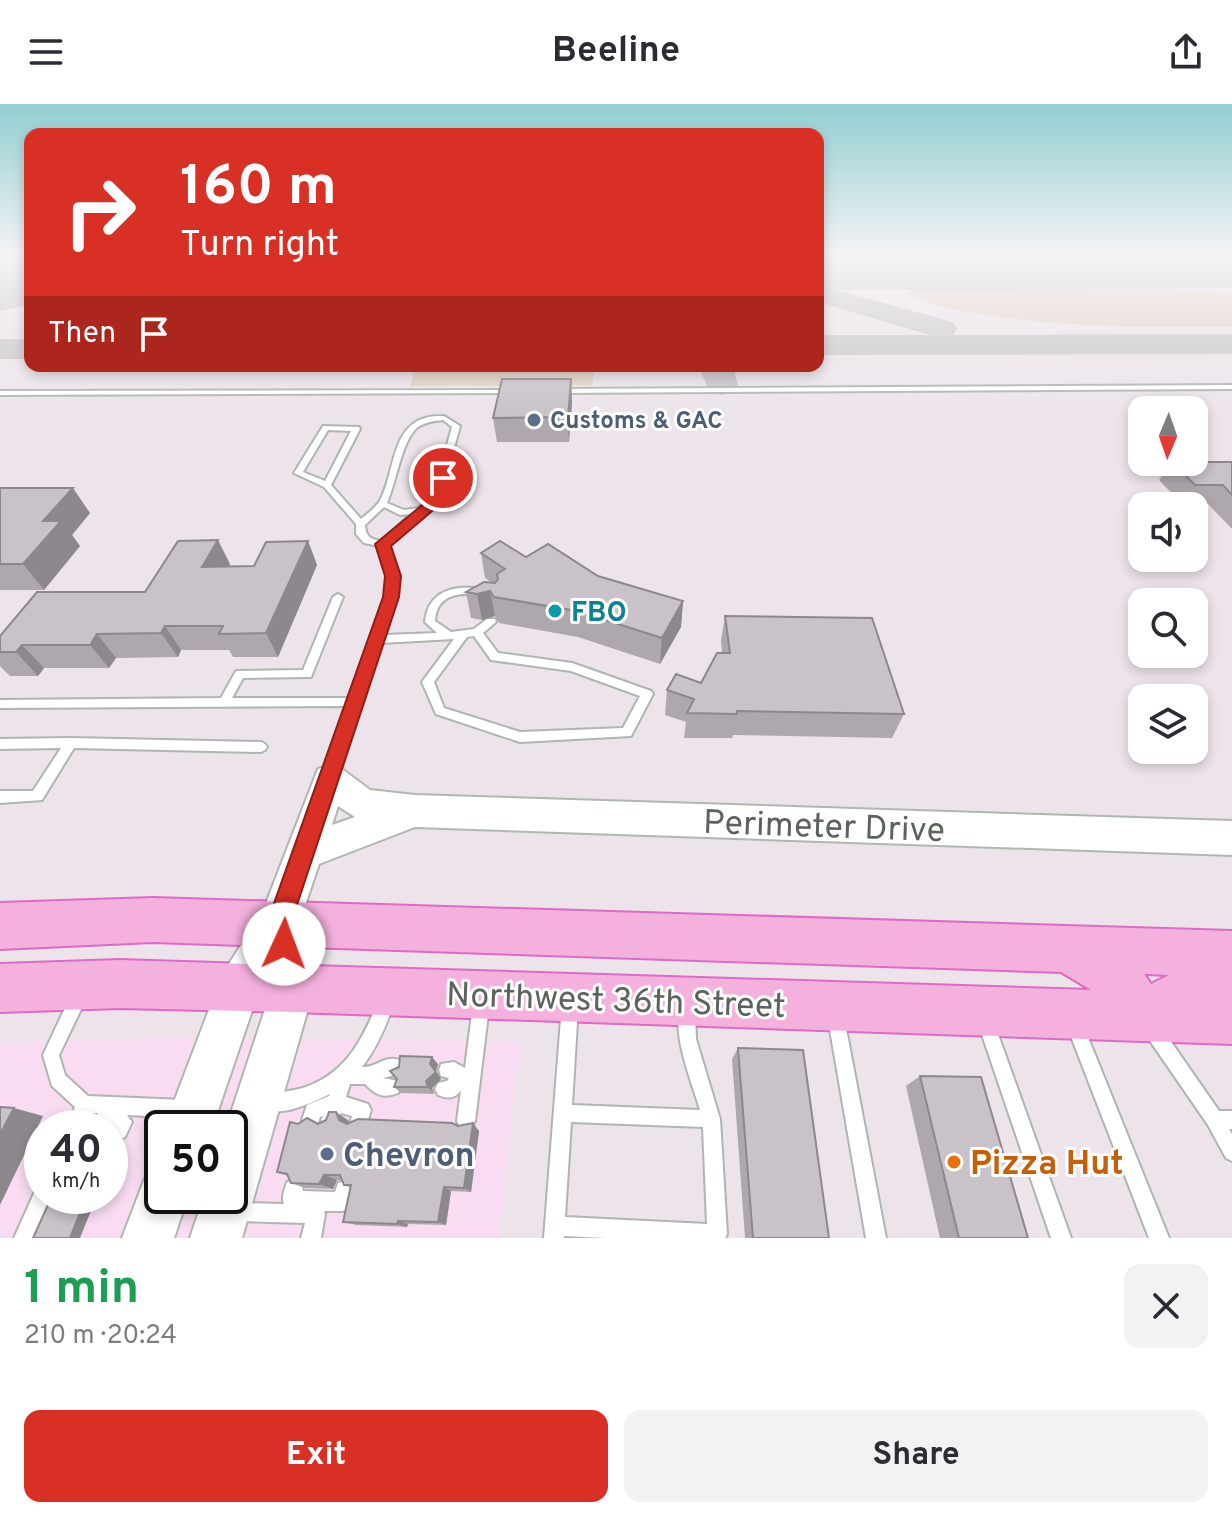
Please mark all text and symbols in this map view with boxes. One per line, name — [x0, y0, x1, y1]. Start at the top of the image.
text: Beeline — [552, 29, 680, 75]
icon: menu — [24, 30, 68, 74]
icon: share — [1164, 30, 1208, 74]
text: 160 m — [180, 154, 337, 224]
icon: right — [48, 160, 152, 264]
text: Turn right — [180, 223, 339, 269]
icon: arrive — [132, 312, 176, 356]
text: Then — [48, 316, 116, 353]
north arrow — [1128, 396, 1208, 476]
map controls — [1128, 396, 1208, 764]
place label: Customs & GAC — [550, 407, 723, 437]
marker: Customs & GAC — [525, 411, 543, 429]
pin — [409, 444, 477, 512]
icon: arrive — [421, 456, 465, 500]
button: sound — [1128, 492, 1208, 572]
button: search — [1128, 588, 1208, 668]
place label: FBO — [571, 596, 627, 632]
marker: FBO — [546, 602, 564, 620]
button: layers — [1128, 684, 1208, 764]
street label: Perimeter Drive — [702, 803, 946, 854]
position arrow — [242, 902, 326, 986]
street label: Northwest 36th Street — [445, 975, 786, 1030]
speed limit sign: 50 — [144, 1110, 248, 1214]
text: 40 — [50, 1127, 102, 1177]
place label: Chevron — [343, 1136, 475, 1179]
place label: Pizza Hut — [970, 1144, 1124, 1187]
marker: Chevron — [318, 1145, 336, 1163]
marker: Pizza Hut — [945, 1153, 963, 1171]
text: km/h — [52, 1169, 100, 1195]
text: 1 min — [24, 1260, 139, 1320]
button: close — [1124, 1264, 1208, 1348]
text: 210 m · 20:24 — [24, 1320, 177, 1353]
button: Exit — [24, 1410, 608, 1502]
button: Share — [624, 1410, 1208, 1502]

